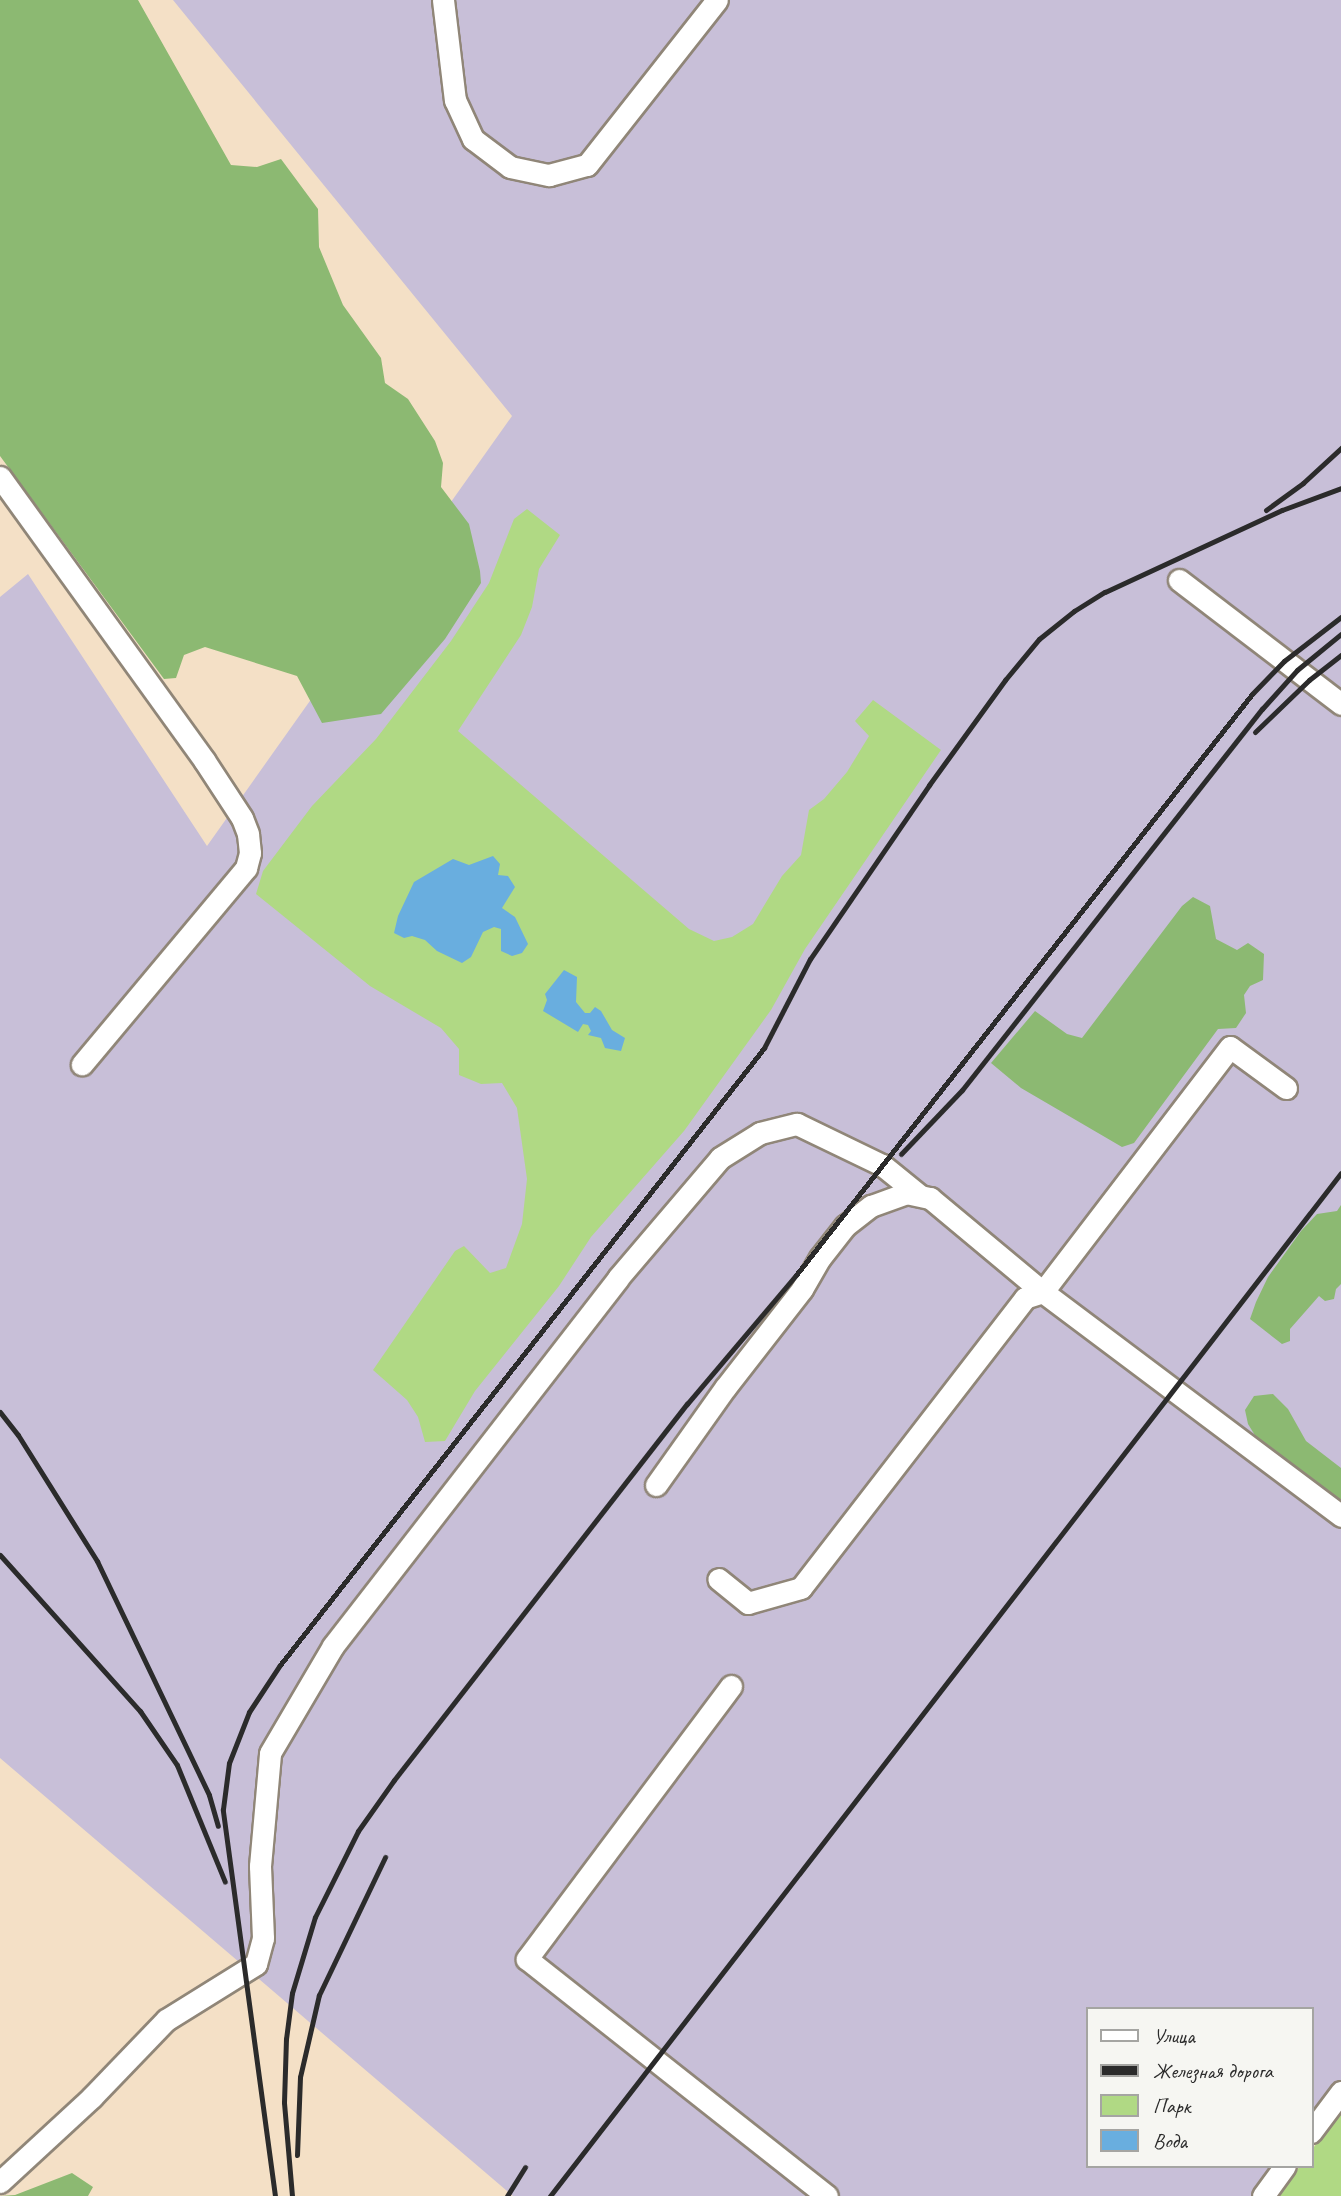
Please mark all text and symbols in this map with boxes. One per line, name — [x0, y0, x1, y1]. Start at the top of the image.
legend — [1086, 2007, 1313, 2168]
text: Улица — [1153, 2023, 1195, 2049]
text: Железная дорога — [1153, 2058, 1273, 2084]
text: Парк — [1153, 2093, 1190, 2119]
text: Вода — [1153, 2128, 1187, 2154]

